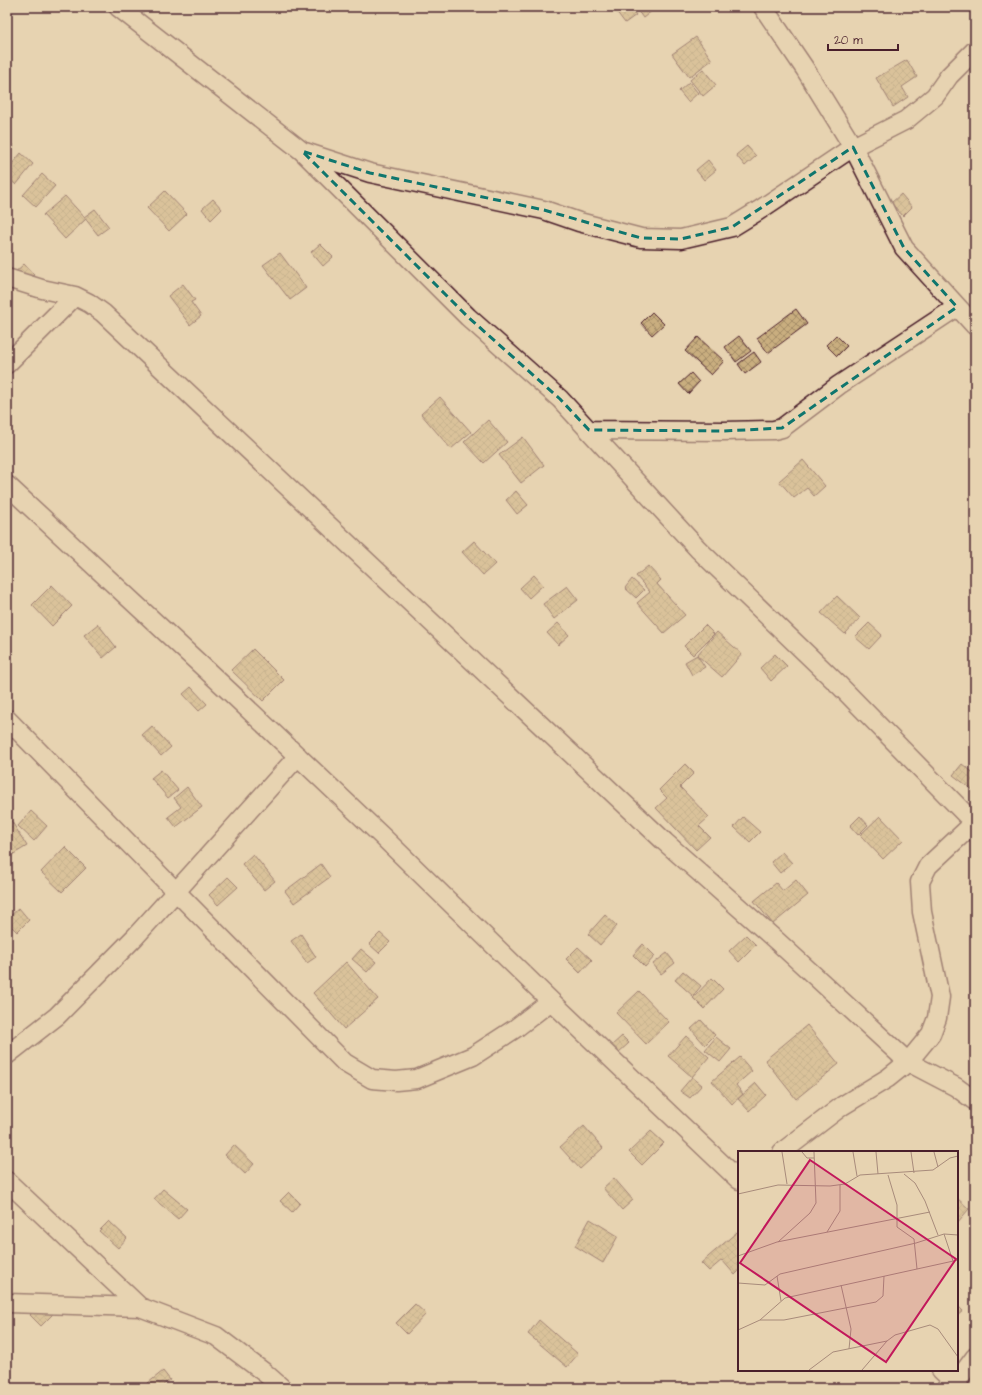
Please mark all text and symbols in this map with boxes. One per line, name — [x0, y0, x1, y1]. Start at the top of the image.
scale bar — [828, 26, 898, 52]
text: 20 m — [834, 32, 863, 49]
inset map — [738, 1151, 958, 1371]

